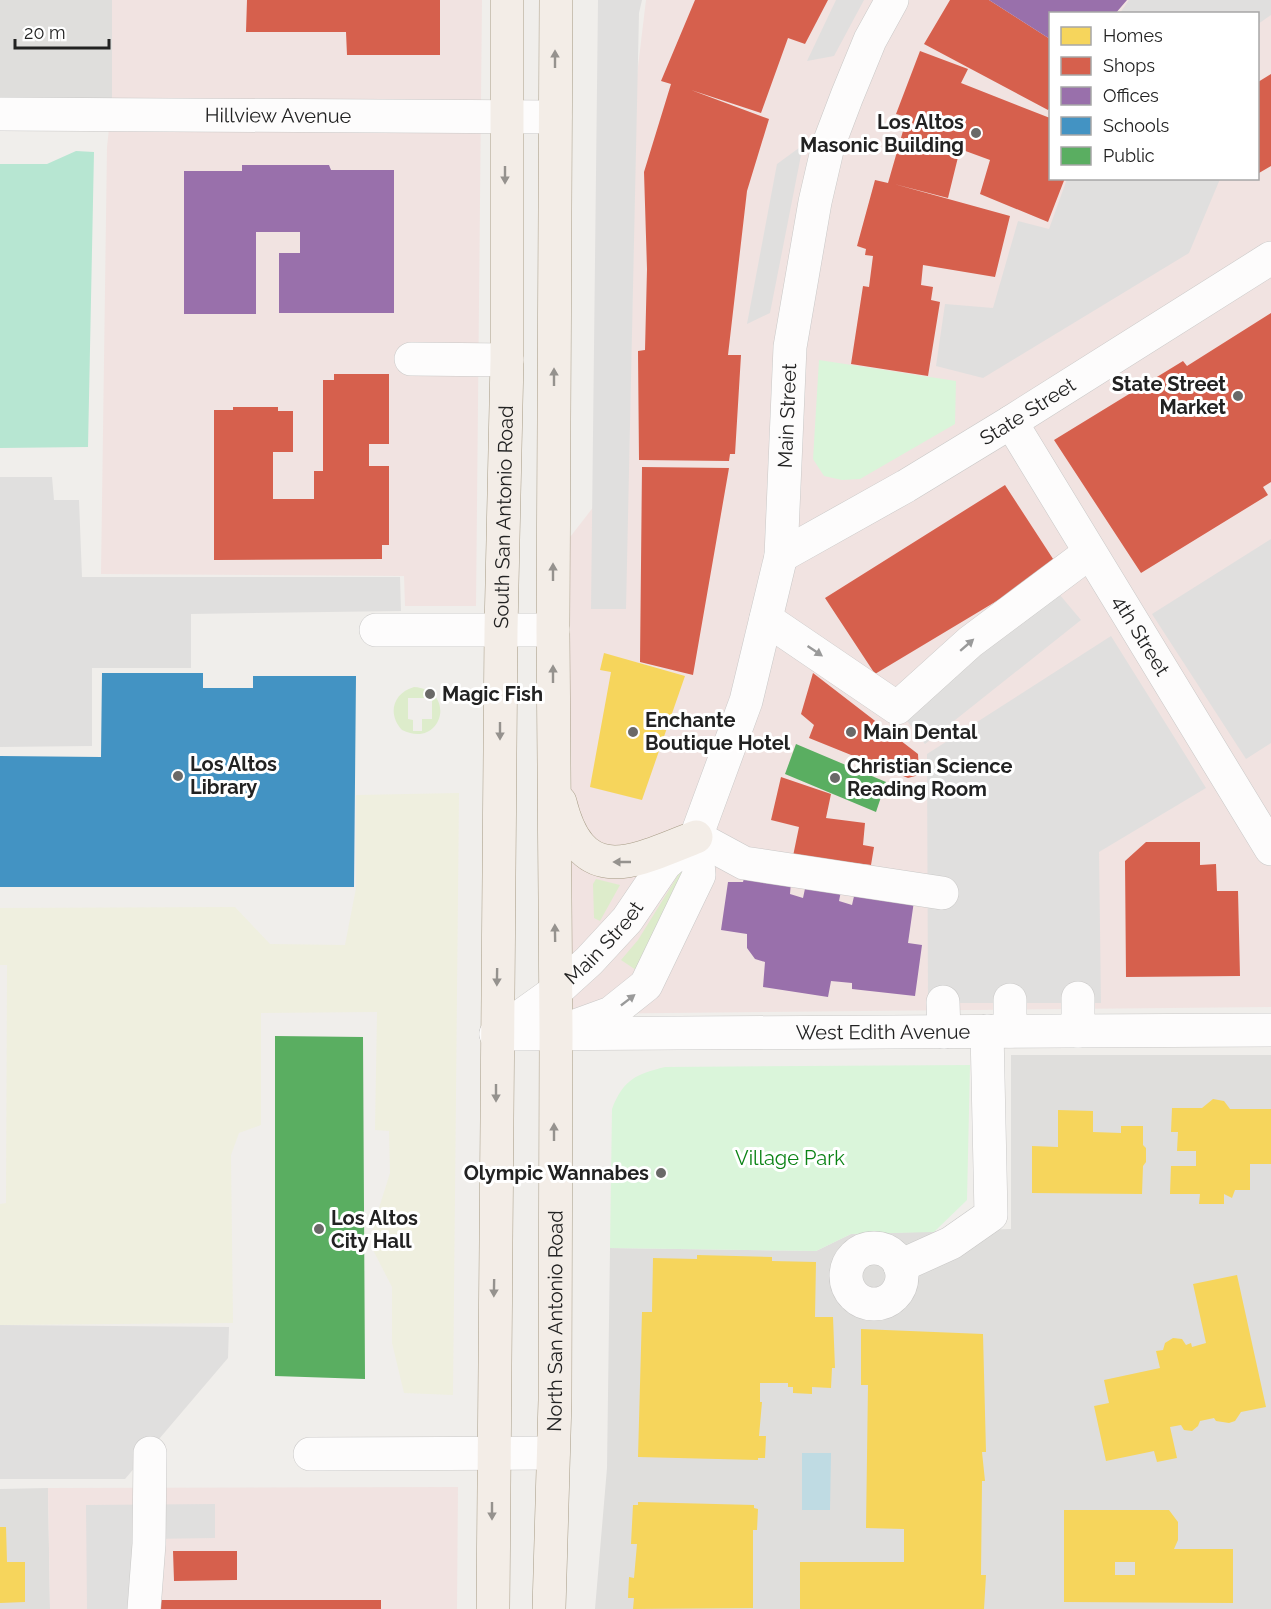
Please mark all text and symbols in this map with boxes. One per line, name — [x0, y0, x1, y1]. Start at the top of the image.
scale bar — [15, 12, 110, 50]
legend — [1049, 12, 1259, 180]
text: 20 m — [24, 22, 66, 43]
text: Homes — [1103, 25, 1163, 46]
one-way arrow — [550, 49, 560, 68]
text: Shops — [1103, 55, 1155, 76]
text: Offices — [1103, 85, 1159, 106]
street label: Hillview Avenue — [205, 103, 352, 128]
place label: Los Altos Masonic Building — [800, 110, 964, 157]
text: Schools — [1103, 115, 1170, 136]
marker: Los Altos Masonic Building — [969, 126, 983, 140]
text: Public — [1103, 145, 1155, 166]
one-way arrow — [500, 165, 510, 184]
street label: Main Street — [773, 362, 801, 469]
one-way arrow — [549, 367, 559, 386]
street label: State Street — [975, 372, 1080, 450]
place label: State Street Market — [1112, 372, 1226, 419]
marker: State Street Market — [1231, 389, 1245, 403]
street label: South San Antonio Road — [489, 405, 518, 629]
one-way arrow — [548, 562, 558, 581]
street label: 4th Street — [1107, 591, 1175, 680]
one-way arrow — [959, 639, 974, 652]
one-way arrow — [806, 645, 823, 656]
one-way arrow — [548, 665, 558, 684]
place label: Magic Fish — [442, 682, 543, 706]
marker: Magic Fish — [423, 687, 437, 701]
place label: Enchante Boutique Hotel — [645, 708, 791, 755]
place label: Main Dental — [863, 720, 978, 744]
one-way arrow — [495, 721, 505, 740]
marker: Enchante Boutique Hotel — [626, 725, 640, 739]
marker: Main Dental — [844, 725, 858, 739]
place label: Los Altos Library — [190, 752, 277, 799]
place label: Christian Science Reading Room — [847, 754, 1012, 801]
marker: Los Altos Library — [171, 769, 185, 783]
marker: Christian Science Reading Room — [828, 771, 842, 785]
one-way arrow — [612, 857, 631, 866]
street label: Main Street — [560, 896, 648, 989]
one-way arrow — [550, 923, 560, 942]
one-way arrow — [492, 967, 502, 986]
one-way arrow — [620, 995, 635, 1007]
street label: West Edith Avenue — [796, 1020, 971, 1044]
one-way arrow — [491, 1083, 501, 1102]
one-way arrow — [549, 1122, 559, 1141]
park label: Village Park — [735, 1146, 845, 1170]
place label: Olympic Wannabes — [464, 1161, 649, 1185]
marker: Olympic Wannabes — [654, 1166, 668, 1180]
place label: Los Altos City Hall — [331, 1206, 418, 1253]
street label: North San Antonio Road — [542, 1210, 568, 1432]
marker: Los Altos City Hall — [312, 1222, 326, 1236]
one-way arrow — [489, 1278, 499, 1297]
one-way arrow — [487, 1502, 497, 1521]

